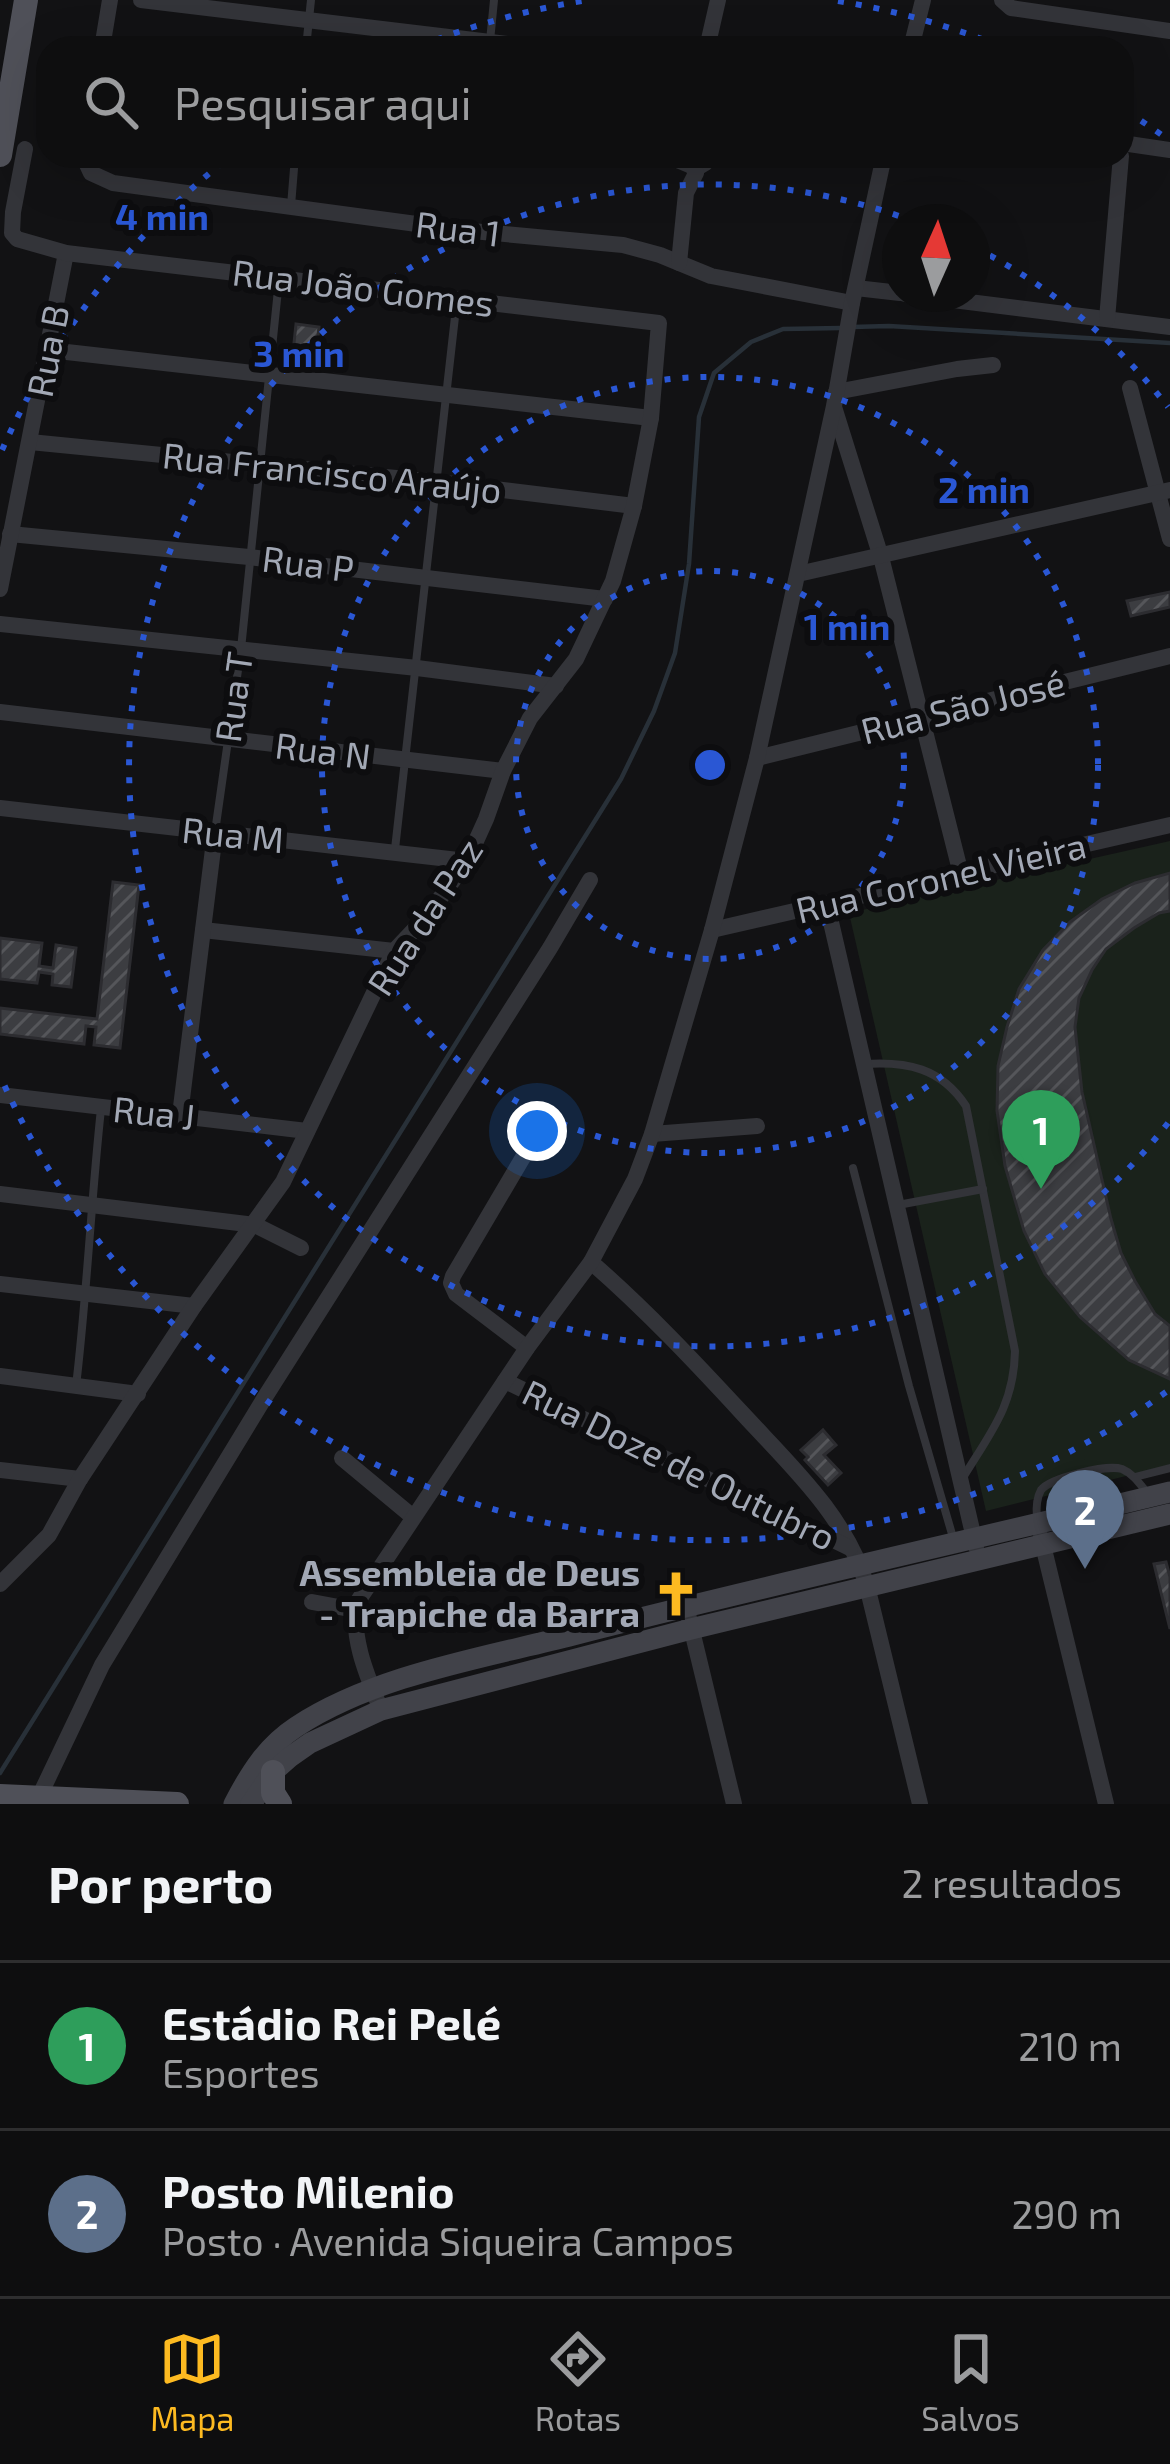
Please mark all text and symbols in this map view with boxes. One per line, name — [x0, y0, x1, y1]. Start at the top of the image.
search box — [36, 36, 1134, 168]
icon: search — [78, 69, 144, 135]
text: Pesquisar aqui — [174, 75, 472, 129]
text: 4 min — [115, 194, 209, 237]
street label: Rua 1 — [413, 201, 503, 254]
north arrow — [882, 204, 990, 312]
street label: Rua João Gomes — [230, 249, 496, 324]
street label: Rua B — [17, 301, 76, 400]
text: 3 min — [253, 331, 345, 374]
street label: Rua Francisco Araújo — [160, 432, 504, 511]
text: 2 min — [938, 467, 1030, 510]
street label: Rua P — [260, 536, 356, 589]
text: 1 min — [804, 604, 890, 647]
street label: Rua T — [205, 649, 260, 745]
street label: Rua São José — [856, 659, 1069, 752]
street label: Rua N — [273, 722, 373, 777]
centre of rings — [689, 744, 731, 786]
street label: Rua M — [180, 807, 286, 860]
street label: Rua Coronel Vieira — [791, 822, 1090, 931]
street label: Rua da Paz — [357, 830, 490, 1003]
street label: Rua J — [111, 1086, 197, 1137]
pin: 1 — [1002, 1090, 1080, 1189]
your location — [507, 1101, 567, 1161]
street label: Rua Doze de Outubro — [516, 1369, 843, 1558]
pin: 2 — [1046, 1470, 1124, 1569]
place label: Assembleia de Deus - Trapiche da Barra — [300, 1550, 640, 1634]
church icon: Assembleia de Deus - Trapiche da Barra — [651, 1569, 701, 1619]
text: Por perto — [48, 1852, 273, 1913]
text: 2 resultados — [901, 1859, 1122, 1906]
text: Estádio Rei Pelé — [162, 1995, 501, 2049]
text: 1 — [79, 2022, 95, 2069]
text: 210 m — [1018, 2022, 1122, 2069]
text: Esportes — [162, 2049, 320, 2096]
text: Posto Milenio — [162, 2163, 455, 2217]
text: 2 — [76, 2190, 98, 2237]
text: 290 m — [1011, 2190, 1122, 2237]
text: Posto · Avenida Siqueira Campos — [162, 2217, 734, 2264]
tab: Mapa — [150, 2326, 234, 2438]
tab: Rotas — [535, 2326, 621, 2438]
tab: Salvos — [921, 2326, 1020, 2438]

